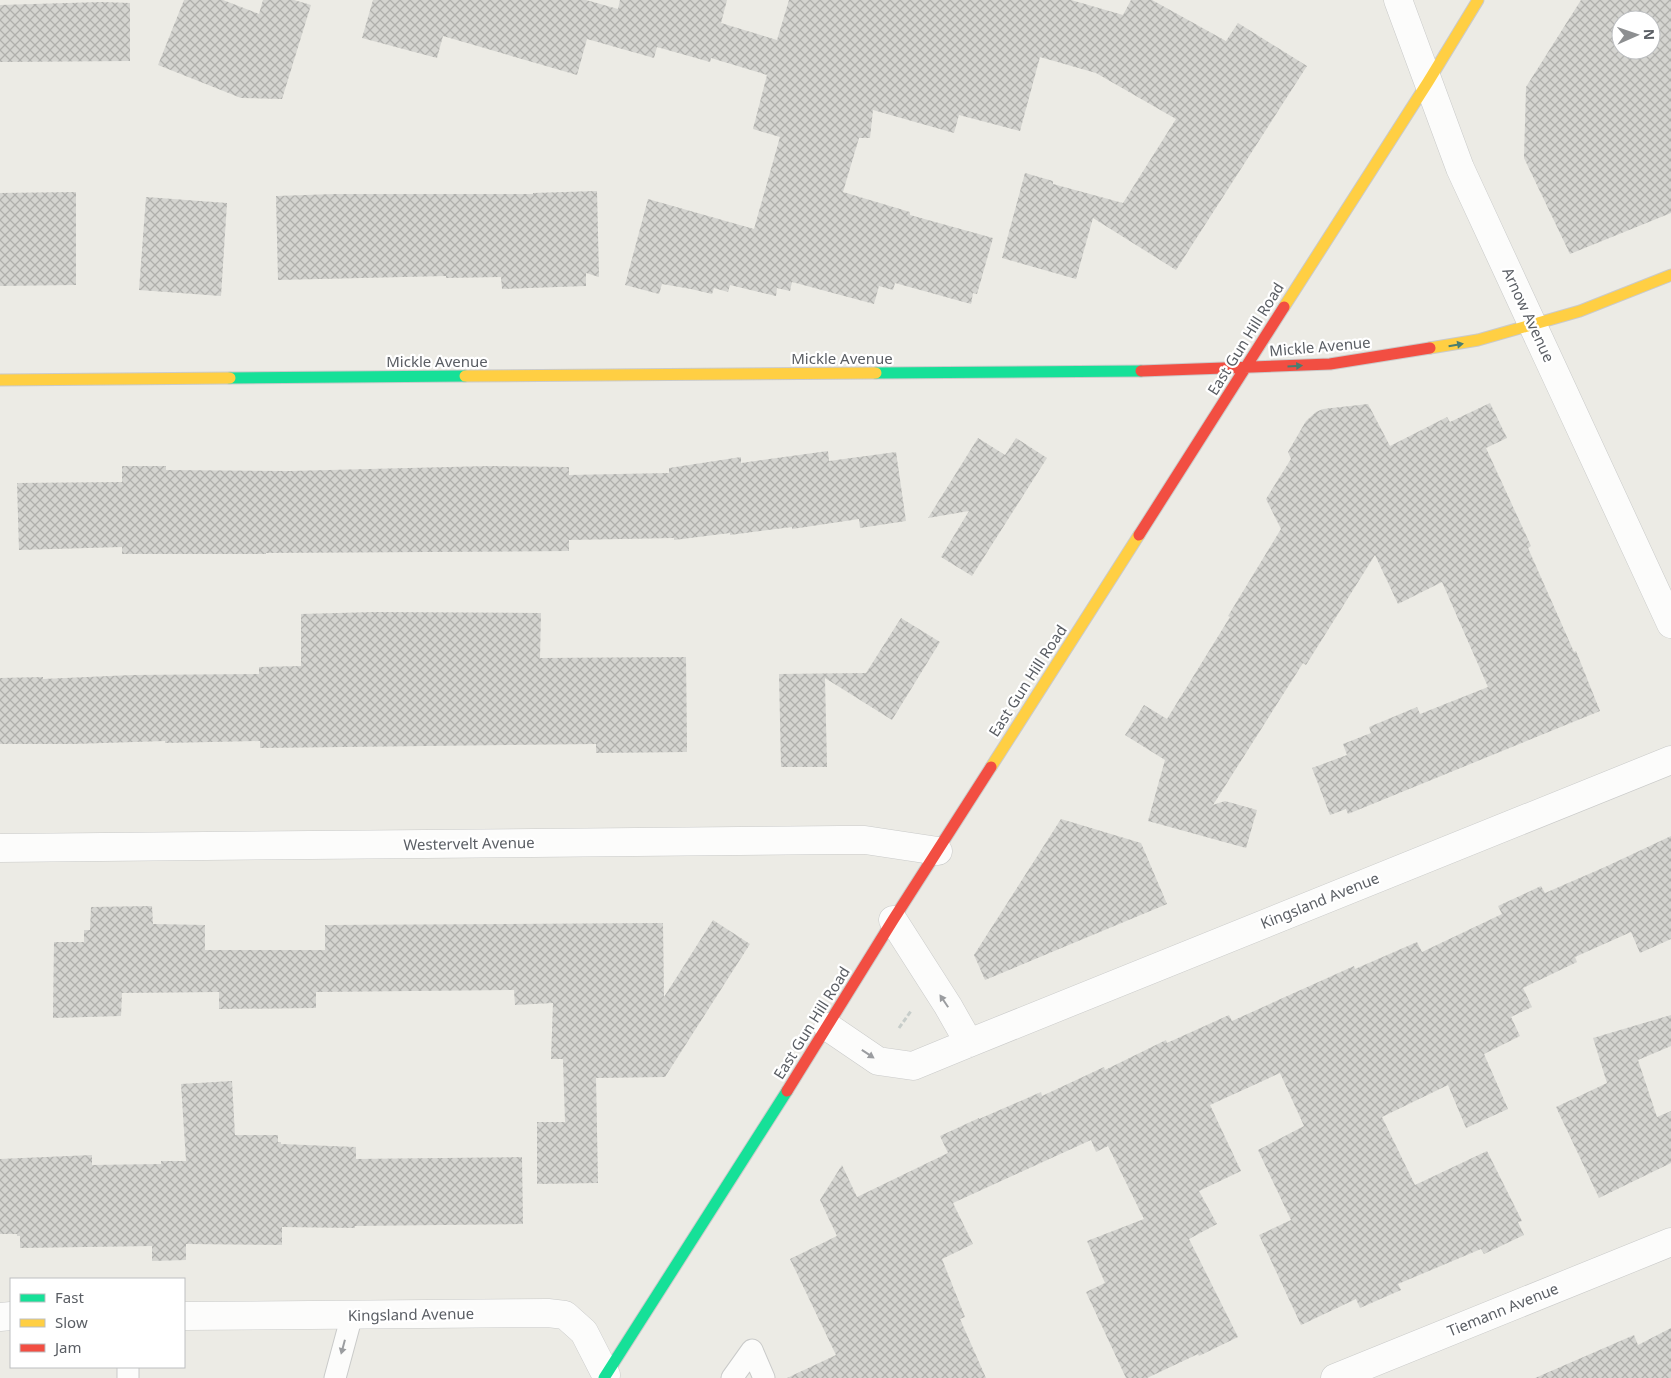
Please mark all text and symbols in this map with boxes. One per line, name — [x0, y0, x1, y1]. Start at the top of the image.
north arrow — [1611, 10, 1661, 60]
text: N — [1640, 29, 1659, 41]
street label: Arnow Avenue — [1498, 264, 1560, 365]
street label: East Gun Hill Road — [1202, 278, 1288, 399]
street label: Mickle Avenue — [1268, 332, 1371, 360]
one-way arrow — [1448, 340, 1464, 348]
street label: Mickle Avenue — [791, 348, 893, 368]
street label: Mickle Avenue — [386, 351, 488, 371]
one-way arrow — [1287, 361, 1303, 369]
street label: East Gun Hill Road — [984, 621, 1071, 740]
street label: Westervelt Avenue — [403, 832, 535, 854]
street label: Kingsland Avenue — [1257, 867, 1382, 933]
street label: East Gun Hill Road — [768, 962, 854, 1083]
one-way arrow — [939, 994, 949, 1007]
one-way arrow — [862, 1050, 875, 1059]
legend — [10, 1278, 185, 1368]
street label: Tiemann Avenue — [1444, 1278, 1561, 1340]
text: Fast — [55, 1287, 84, 1307]
street label: Kingsland Avenue — [348, 1303, 474, 1325]
text: Slow — [55, 1312, 88, 1332]
text: Jam — [53, 1337, 82, 1357]
one-way arrow — [339, 1339, 347, 1354]

